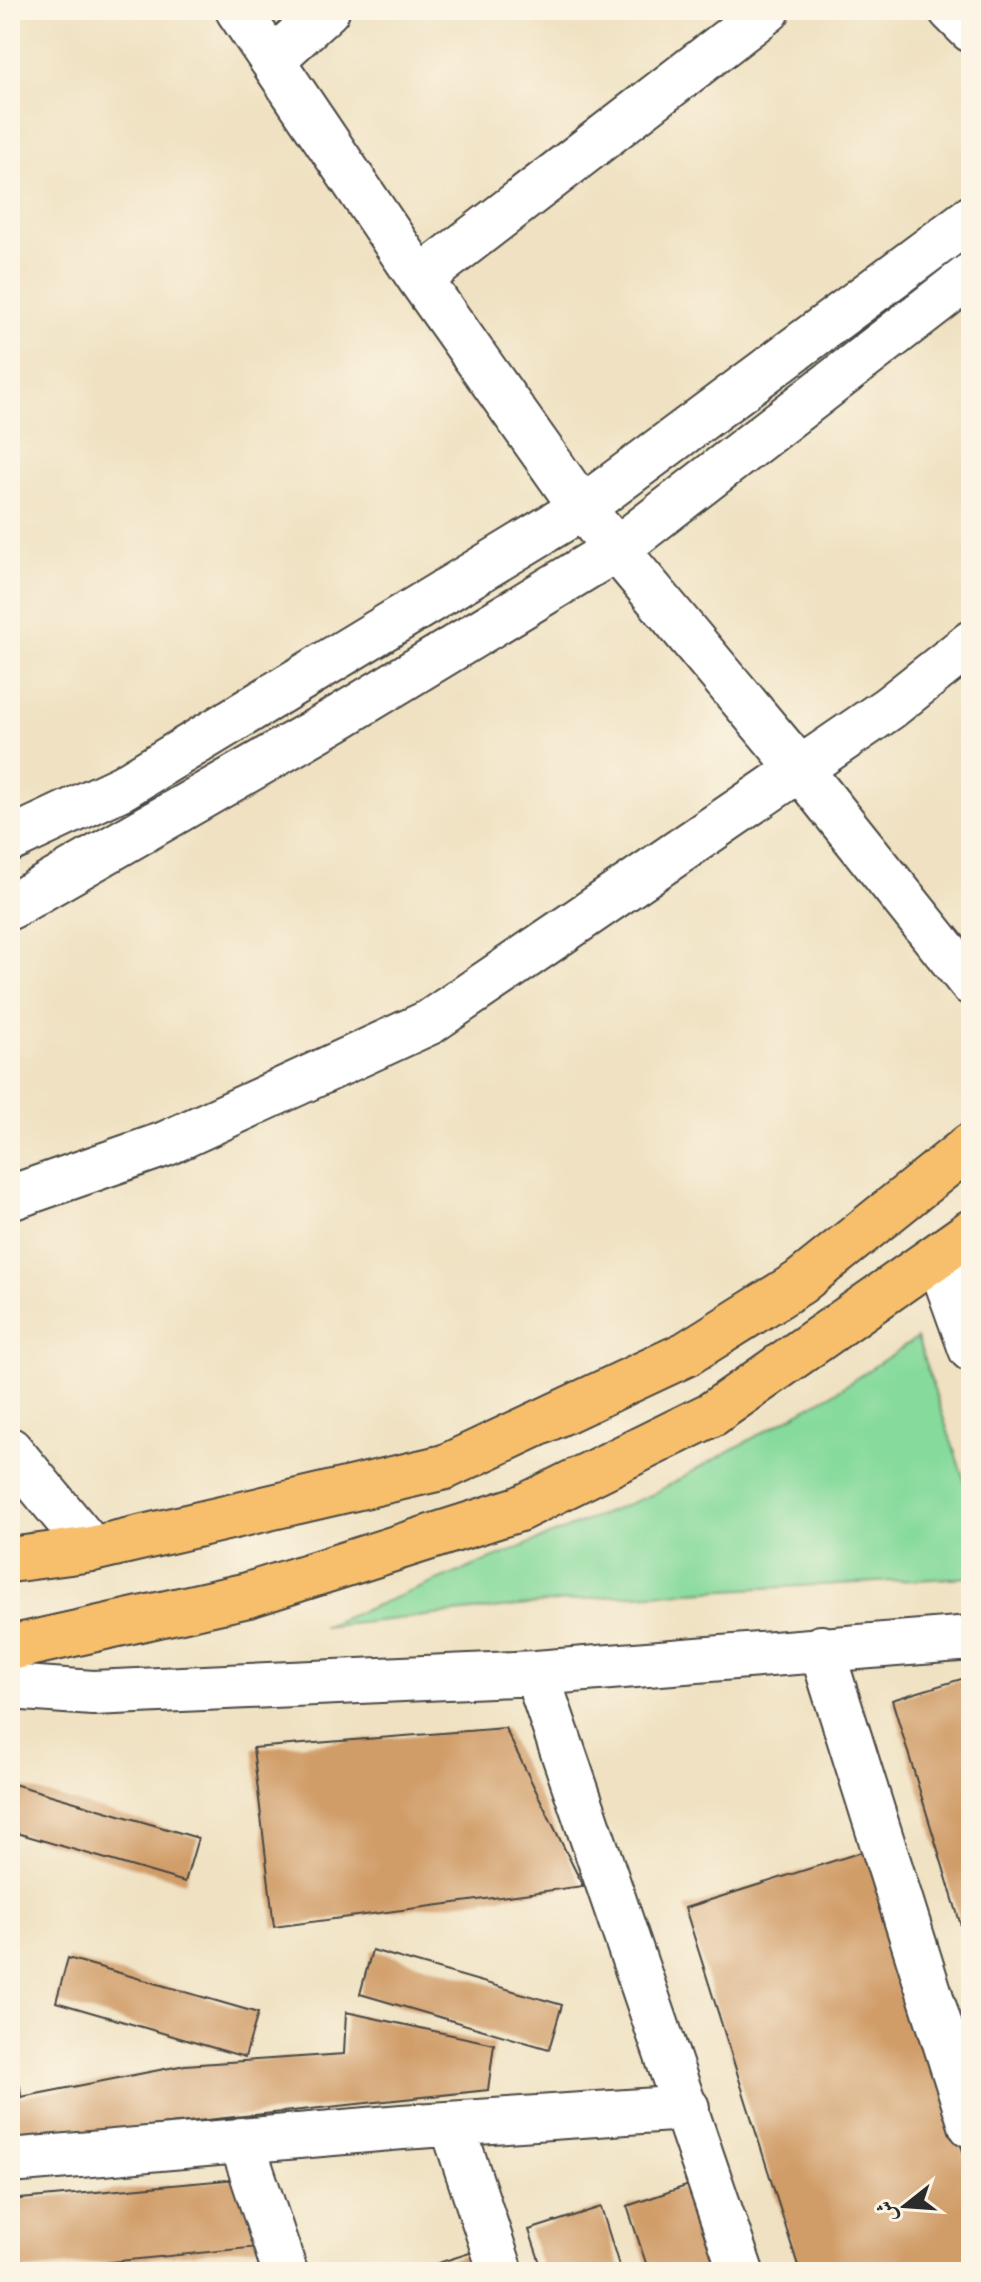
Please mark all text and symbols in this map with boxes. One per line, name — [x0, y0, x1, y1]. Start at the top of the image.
north arrow — [865, 2166, 945, 2246]
text: ش — [871, 2197, 904, 2226]

